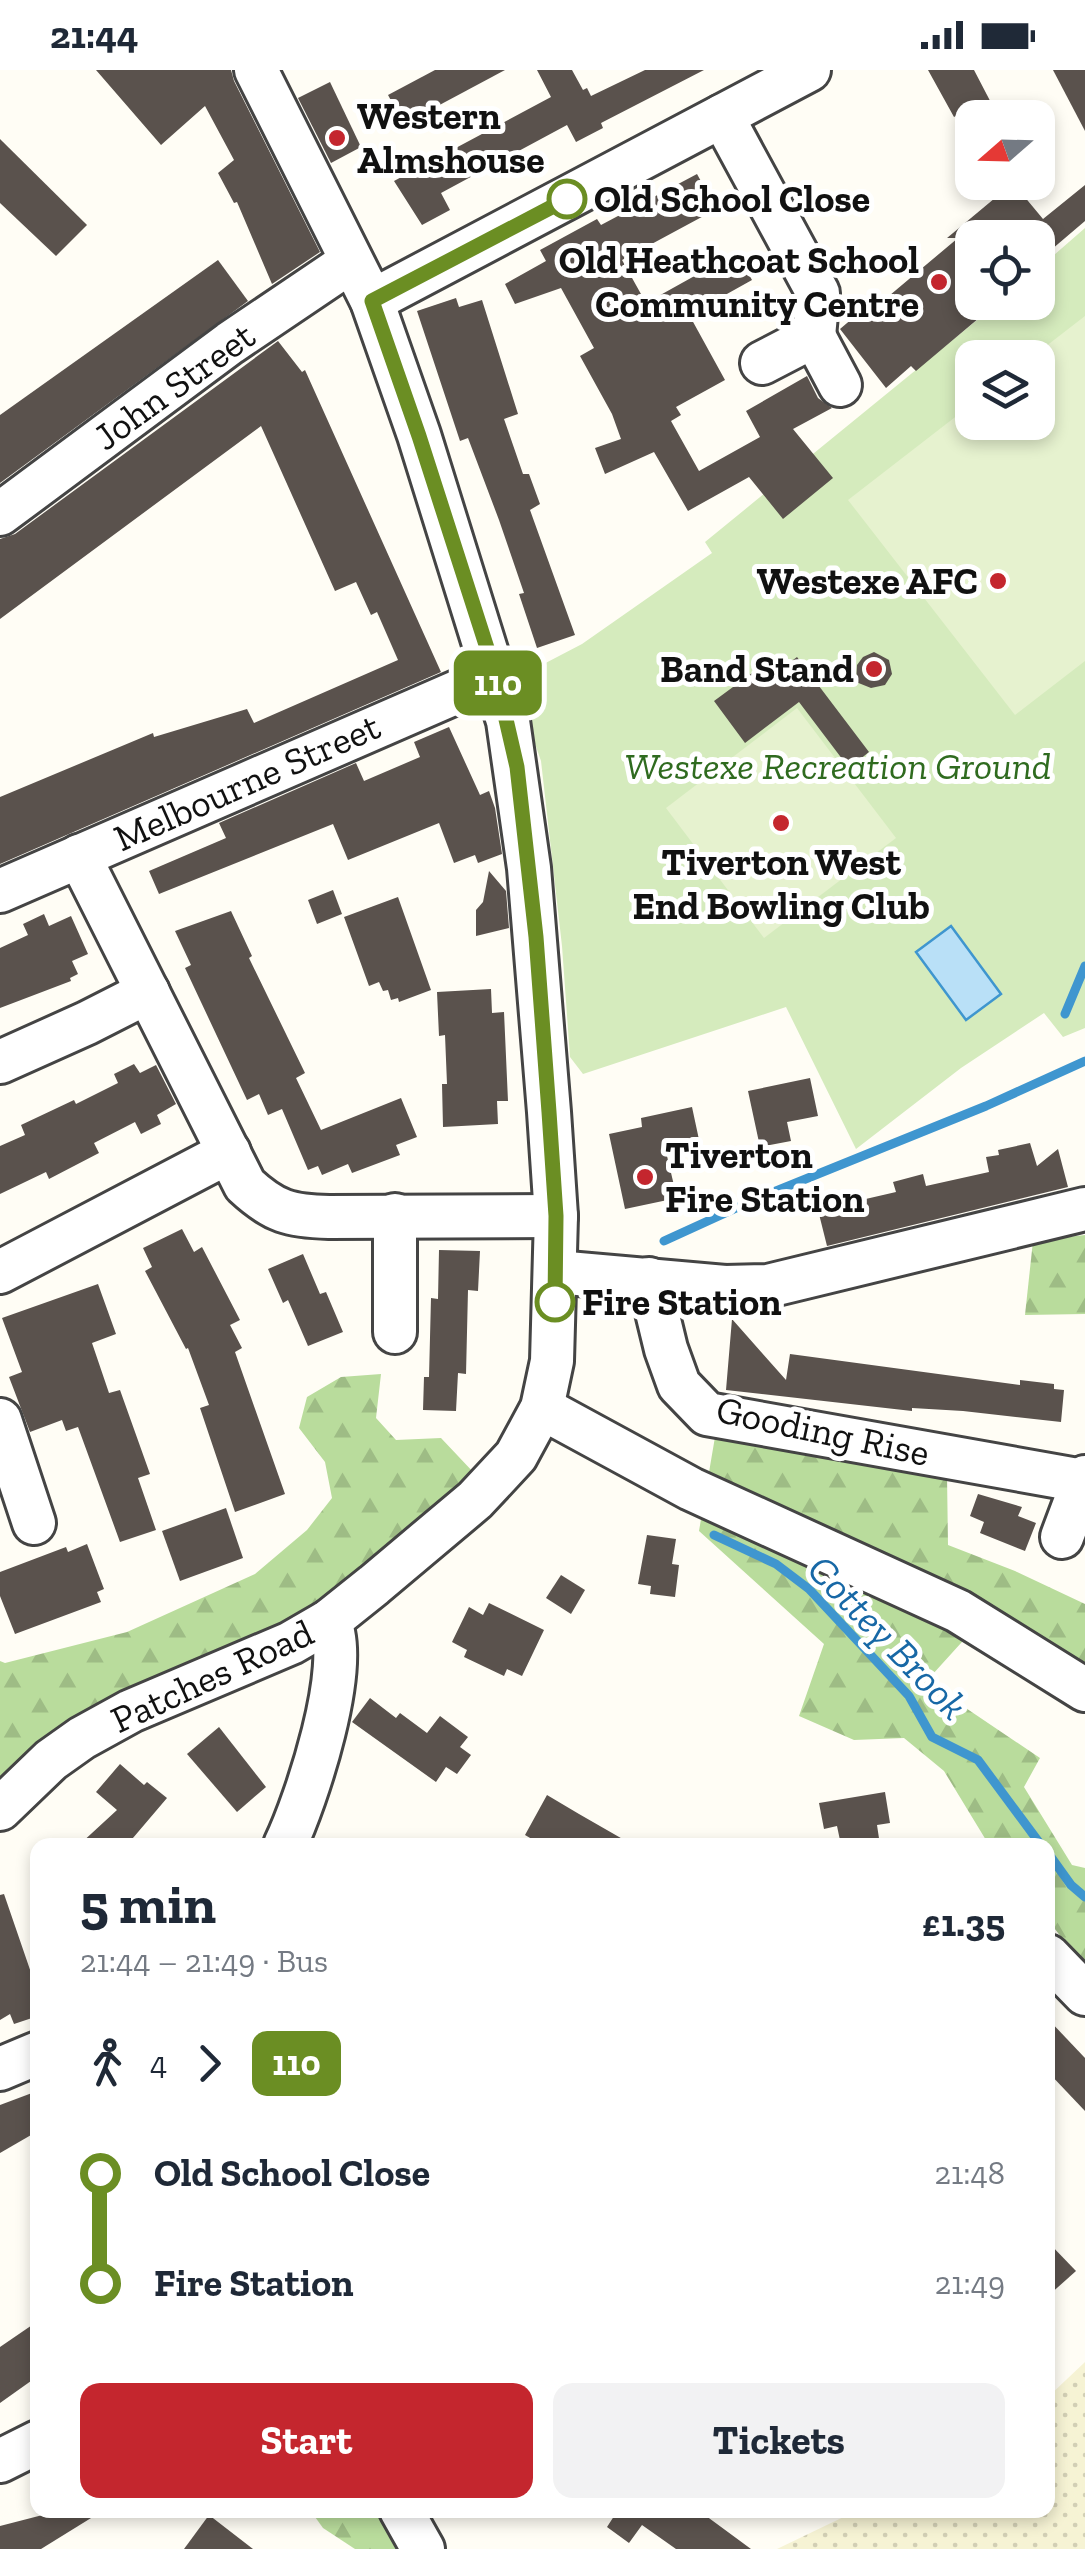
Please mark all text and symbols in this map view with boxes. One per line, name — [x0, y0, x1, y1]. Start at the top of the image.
text: 21:44 — [50, 12, 139, 58]
place label: Western Almshouse — [357, 93, 545, 183]
north arrow — [955, 100, 1055, 200]
map controls — [955, 100, 1055, 440]
marker: Western Almshouse — [326, 127, 348, 149]
place label: Old School Close — [594, 176, 870, 222]
marker: Old School Close — [548, 180, 586, 218]
button: locate — [955, 220, 1055, 320]
place label: Old Heathcoat School Community Centre — [559, 237, 919, 327]
marker: Old Heathcoat School Community Centre — [928, 271, 950, 293]
street label: John Street — [85, 312, 263, 460]
button: layers — [955, 340, 1055, 440]
place label: Westexe AFC — [757, 558, 978, 604]
marker: Westexe AFC — [987, 570, 1009, 592]
place label: Band Stand — [660, 646, 854, 692]
line badge: 110 — [440, 650, 556, 716]
marker: Band Stand — [863, 658, 885, 680]
text: 110 — [474, 662, 522, 704]
street label: Melbourne Street — [107, 703, 387, 861]
park label: Westexe Recreation Ground — [625, 743, 1051, 789]
marker: Tiverton West End Bowling Club — [770, 812, 792, 834]
place label: Tiverton West End Bowling Club — [632, 839, 930, 929]
place label: Tiverton Fire Station — [665, 1132, 865, 1222]
marker: Tiverton Fire Station — [634, 1166, 656, 1188]
place label: Fire Station — [582, 1279, 782, 1325]
marker: Fire Station — [536, 1283, 574, 1321]
street label: Gooding Rise — [712, 1386, 934, 1476]
water label: Cottey Brook — [798, 1545, 978, 1729]
street label: Patches Road — [104, 1609, 320, 1743]
text: 5 min — [80, 1871, 216, 1937]
text: £1.35 — [922, 1900, 1005, 1946]
text: 21:44 – 21:49 · Bus — [80, 1942, 328, 1980]
icon: walk — [80, 2036, 135, 2091]
icon: forward — [182, 2036, 237, 2091]
text: 110 — [272, 2042, 321, 2084]
text: 4 — [150, 2044, 167, 2082]
text: Old School Close — [154, 2150, 430, 2196]
text: 21:48 — [935, 2154, 1005, 2192]
text: Fire Station — [154, 2260, 354, 2306]
text: 21:49 — [935, 2264, 1005, 2302]
button: Start — [80, 2383, 533, 2498]
button: Tickets — [553, 2383, 1005, 2498]

